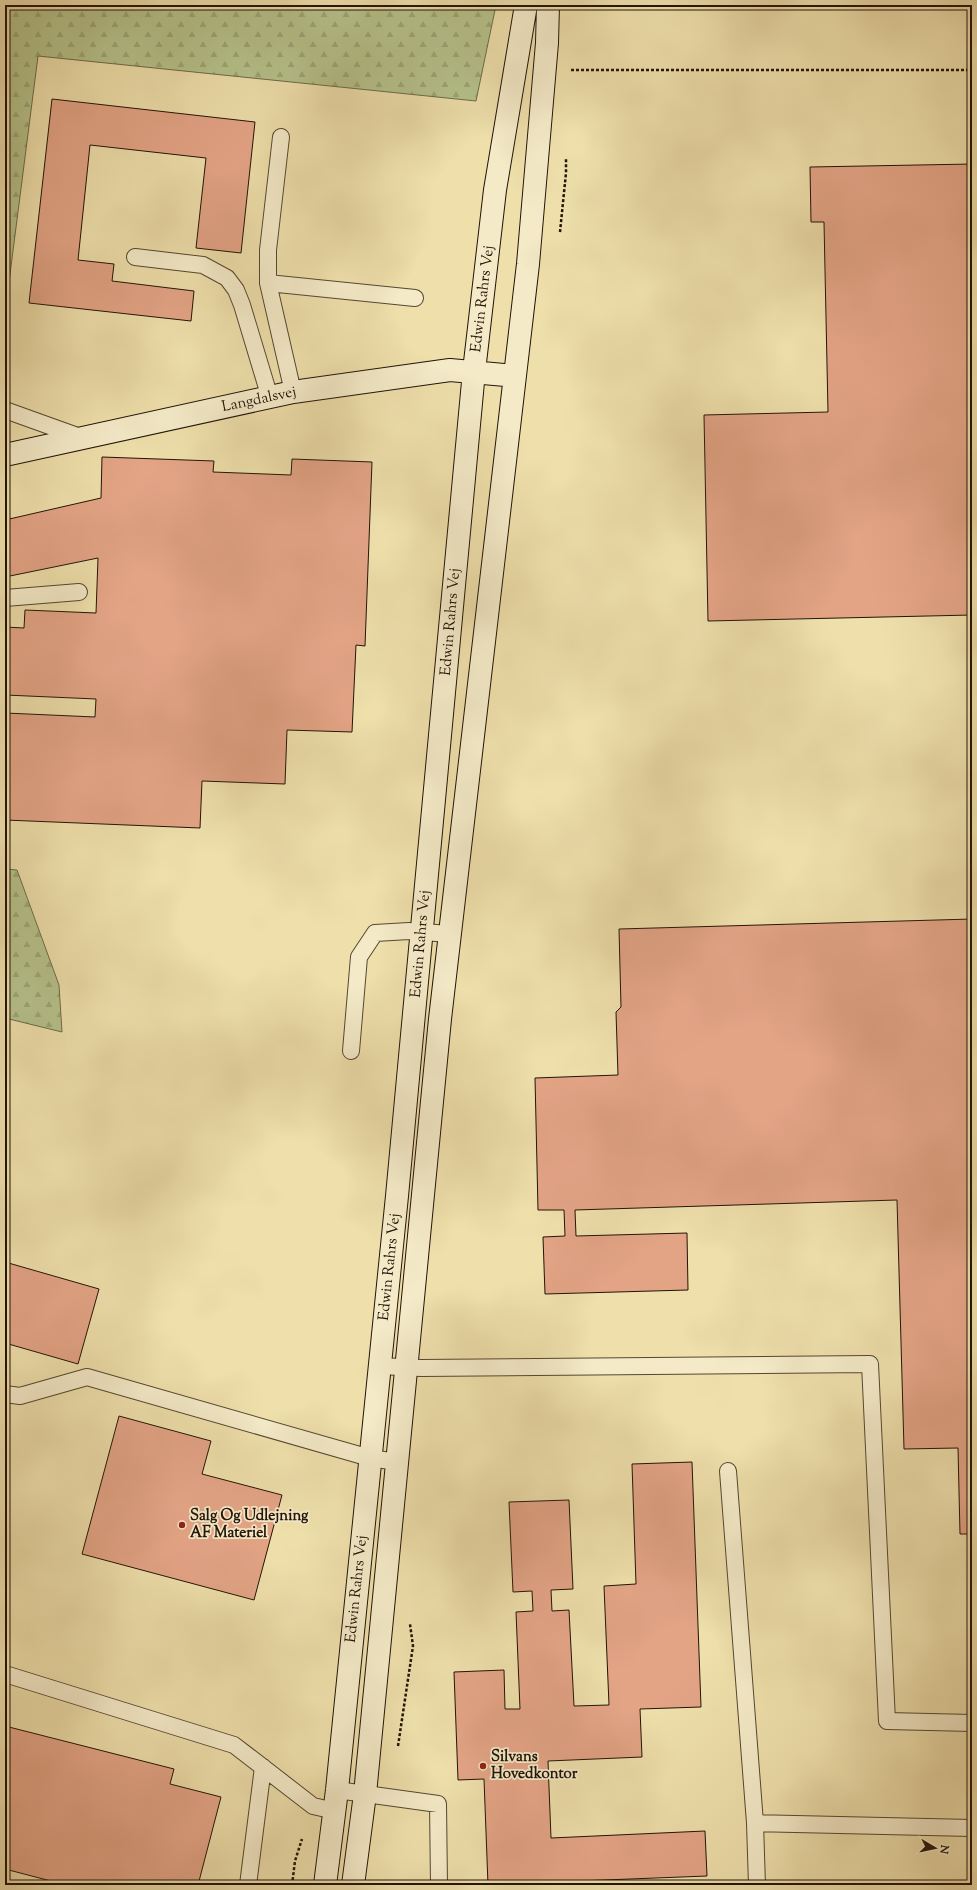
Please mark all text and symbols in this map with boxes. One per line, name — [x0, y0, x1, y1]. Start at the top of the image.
street label: Edwin Rahrs Vej — [466, 244, 500, 354]
street label: Langdalsvej — [220, 382, 298, 418]
street label: Edwin Rahrs Vej — [436, 567, 466, 677]
street label: Edwin Rahrs Vej — [406, 889, 436, 999]
street label: Edwin Rahrs Vej — [374, 1212, 406, 1322]
place label: Salg Og Udlejning AF Materiel — [190, 1506, 309, 1544]
marker: Salg Og Udlejning AF Materiel — [177, 1520, 187, 1530]
street label: Edwin Rahrs Vej — [341, 1534, 373, 1644]
place label: Silvans Hovedkontor — [491, 1747, 578, 1785]
marker: Silvans Hovedkontor — [478, 1761, 488, 1771]
north arrow — [915, 1828, 955, 1868]
text: N — [935, 1843, 953, 1855]

